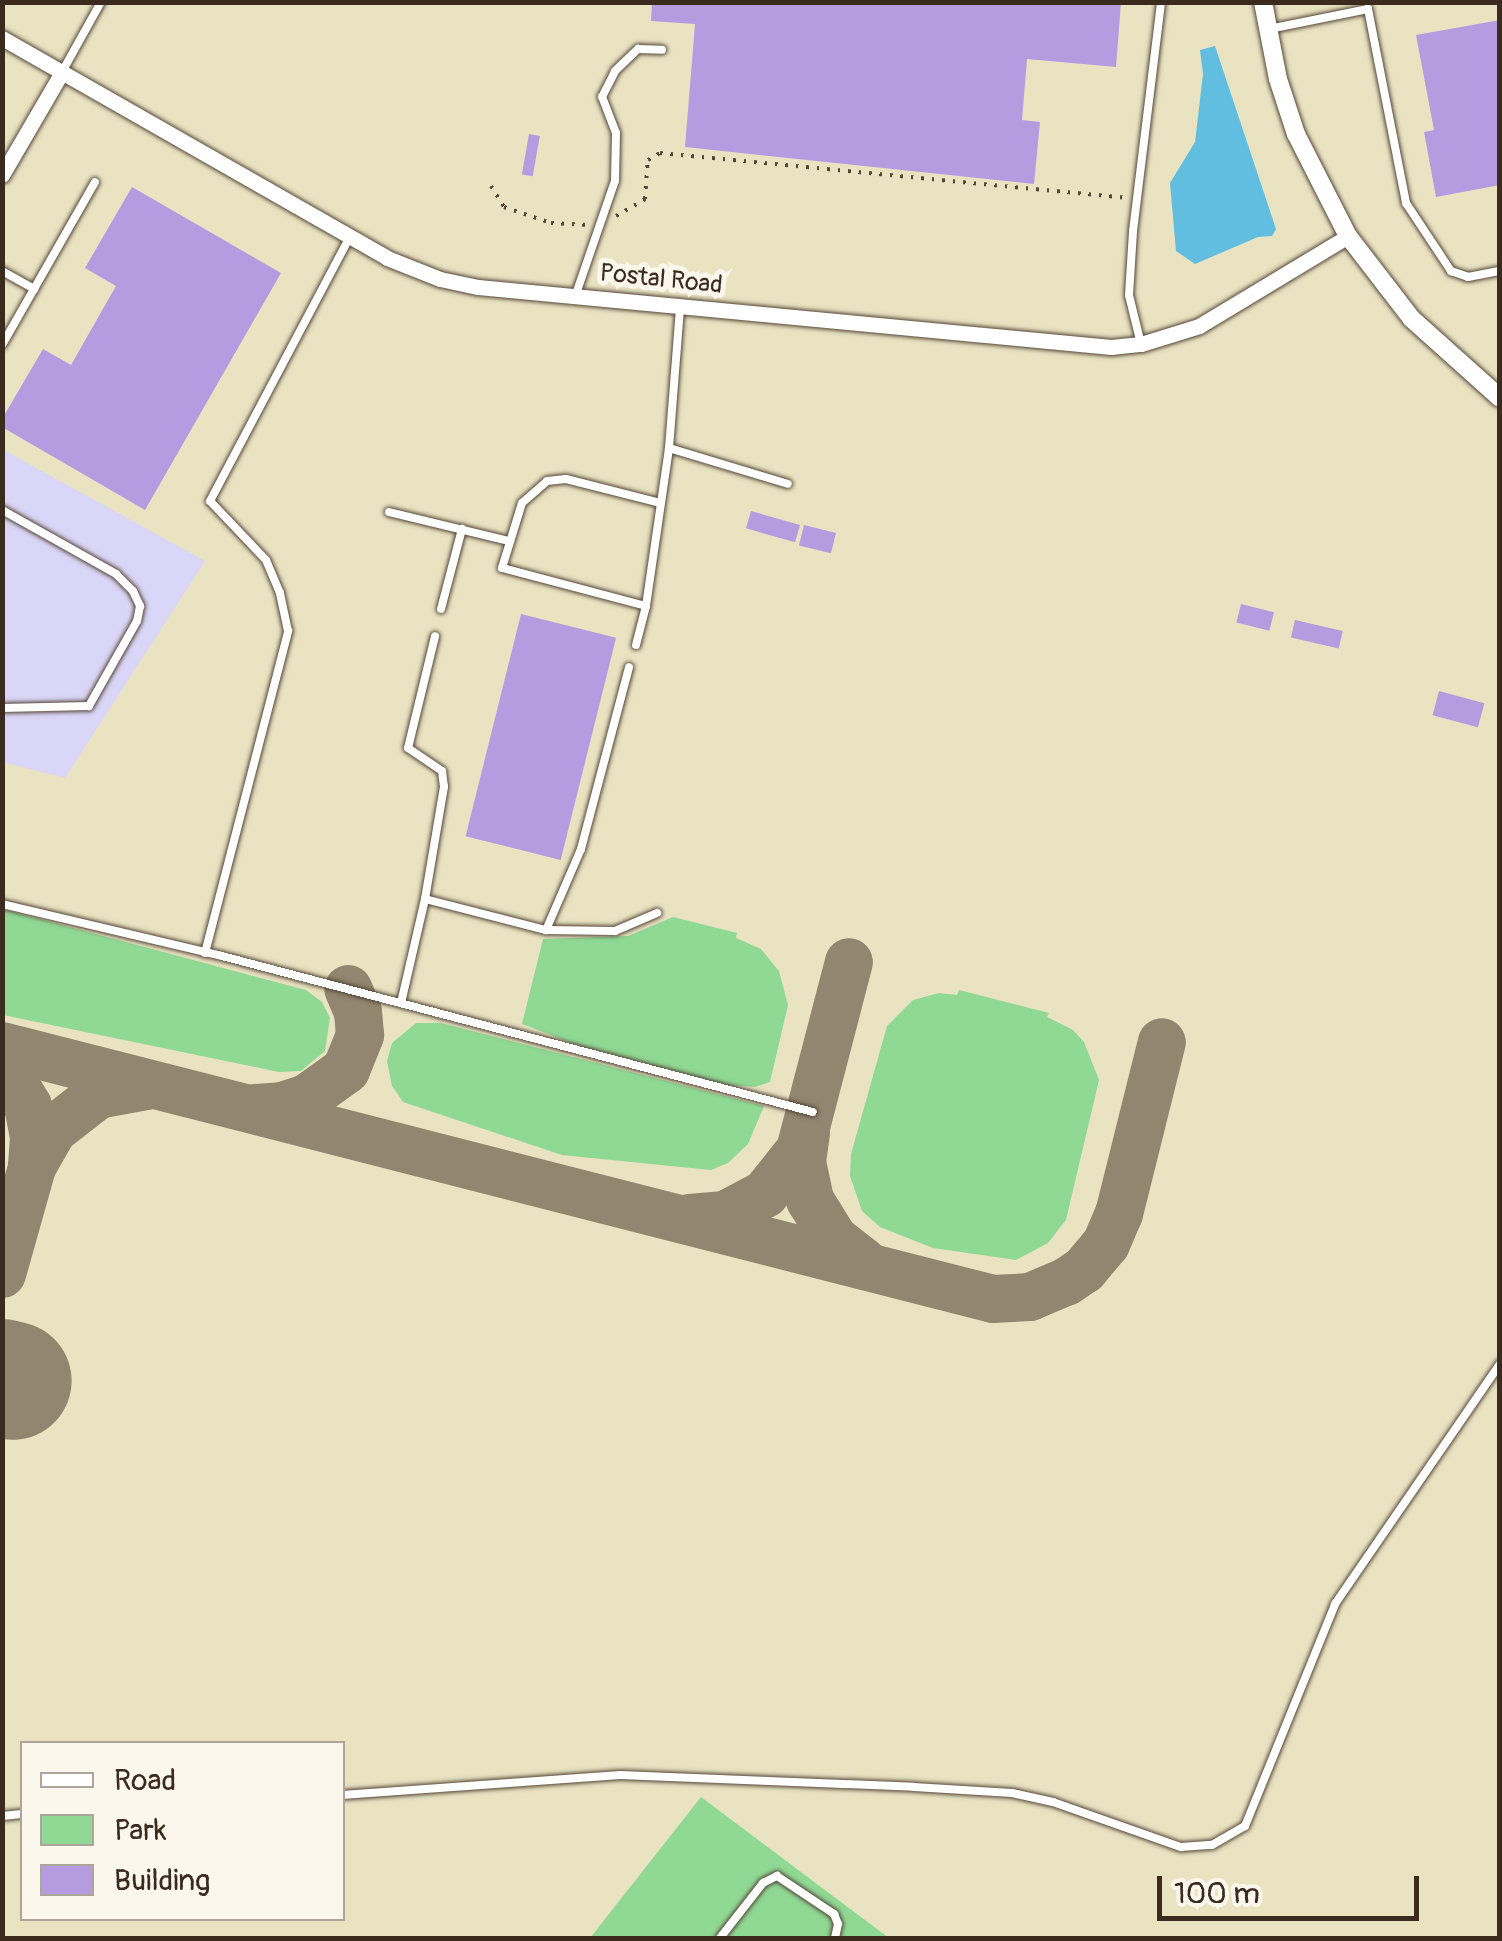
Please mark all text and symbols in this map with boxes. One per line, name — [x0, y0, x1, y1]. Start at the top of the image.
street label: Postal Road — [598, 259, 724, 301]
legend — [20, 1741, 345, 1921]
text: Road — [114, 1762, 176, 1799]
text: Park — [114, 1812, 167, 1849]
scale bar — [1162, 1856, 1424, 1918]
text: Building — [114, 1862, 210, 1899]
text: 100 m — [1174, 1875, 1260, 1912]

